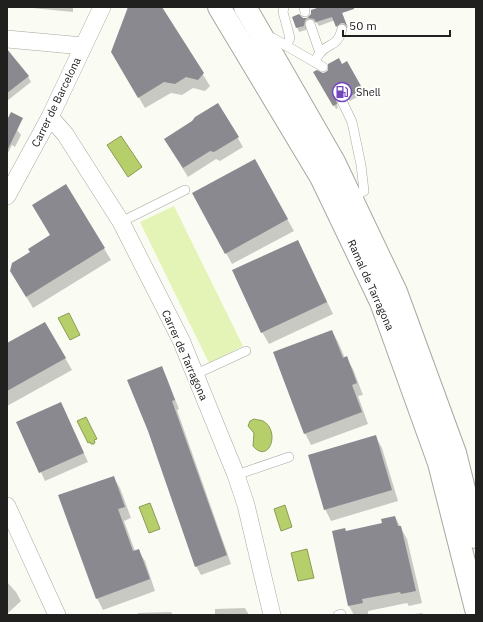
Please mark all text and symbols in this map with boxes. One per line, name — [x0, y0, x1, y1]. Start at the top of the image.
scale bar — [343, 12, 450, 38]
text: 50 m — [349, 18, 377, 33]
street label: Carrer de Barcelona — [28, 55, 84, 149]
fuel station icon: Shell — [331, 81, 353, 103]
place label: Shell — [356, 85, 381, 99]
street label: Ramal de Tarragona — [345, 237, 397, 333]
street label: Carrer de Tarragona — [159, 308, 211, 403]

